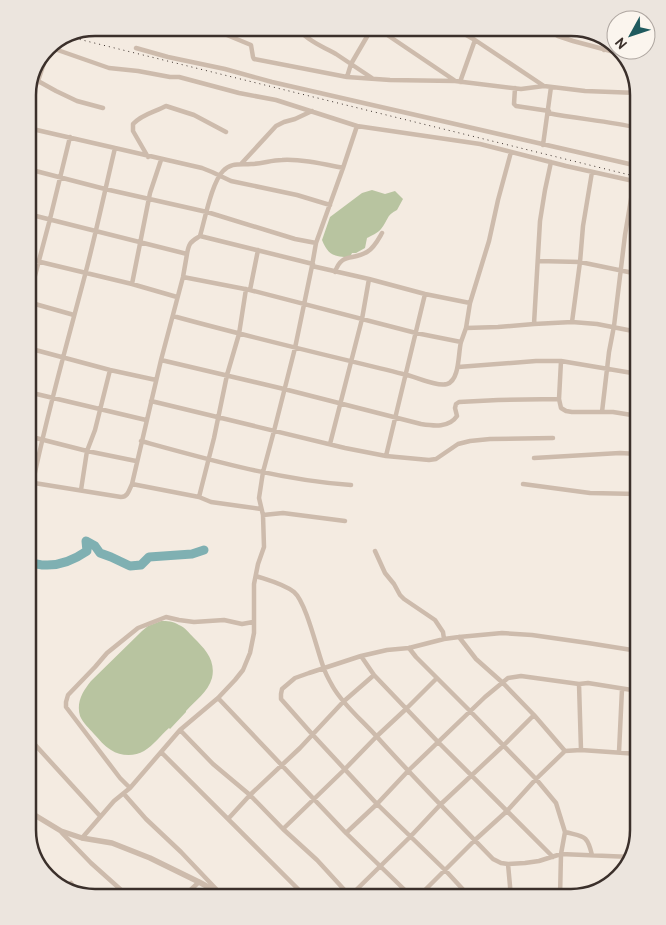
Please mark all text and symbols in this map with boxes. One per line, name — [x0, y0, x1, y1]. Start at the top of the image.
north arrow — [606, 10, 656, 60]
text: N — [612, 33, 632, 52]

